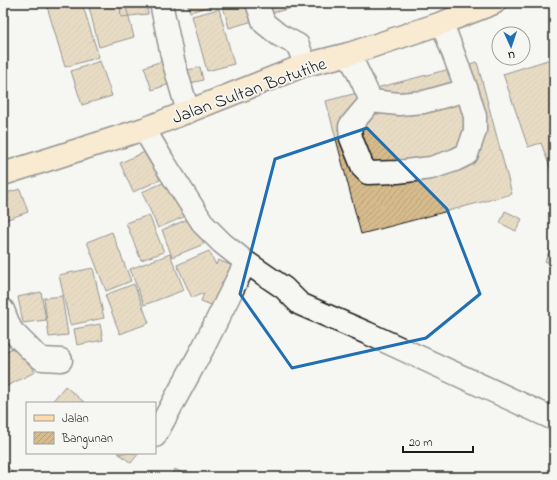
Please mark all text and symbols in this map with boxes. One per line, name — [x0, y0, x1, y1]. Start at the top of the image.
north arrow — [491, 26, 531, 66]
text: U — [508, 47, 515, 63]
street label: Jalan Sultan Botutihe — [169, 52, 331, 132]
legend — [26, 402, 156, 454]
text: Jalan — [62, 410, 89, 428]
scale bar — [403, 428, 473, 454]
text: Bangunan — [61, 430, 113, 449]
text: 20 m — [409, 434, 432, 452]

